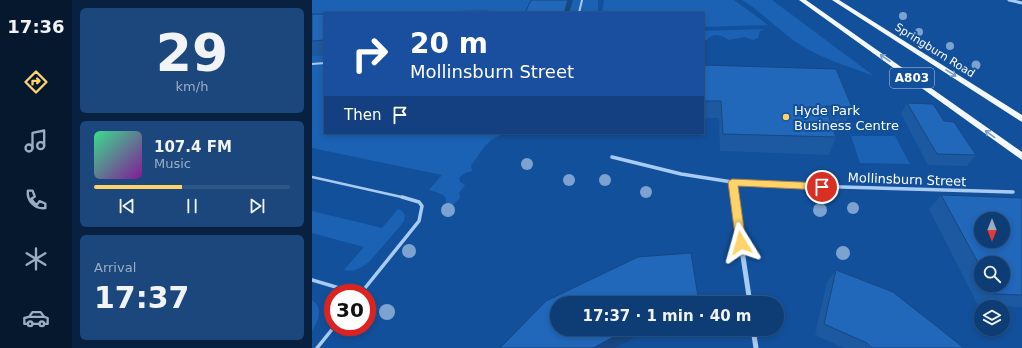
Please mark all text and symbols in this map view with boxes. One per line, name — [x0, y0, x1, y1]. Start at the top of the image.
text: 17:36 — [7, 16, 65, 37]
street label: Springburn Road — [892, 21, 977, 80]
text: 29 — [156, 23, 228, 83]
text: 20 m — [410, 27, 488, 60]
icon: right — [344, 28, 396, 80]
one-way arrow — [880, 54, 891, 62]
text: Mollinsburn Street — [410, 61, 574, 82]
icon: directions — [22, 68, 50, 96]
road number: A803 — [890, 68, 934, 88]
one-way arrow — [945, 69, 956, 77]
text: km/h — [176, 79, 208, 94]
place label: Hyde Park Business Centre — [794, 103, 899, 133]
icon: arrive — [389, 104, 411, 126]
text: Then — [344, 106, 381, 124]
marker: Hyde Park Business Centre — [781, 112, 791, 122]
icon: music — [22, 127, 50, 155]
one-way arrow — [985, 130, 996, 138]
text: 107.4 FM — [154, 138, 232, 156]
text: Music — [154, 156, 191, 171]
pin — [805, 170, 839, 204]
street label: Mollinsburn Street — [848, 170, 966, 189]
icon: arrive — [811, 176, 833, 198]
icon: phone — [22, 186, 50, 214]
icon: previous — [116, 195, 138, 217]
icon: pause — [181, 195, 203, 217]
icon: next — [246, 195, 268, 217]
north arrow — [974, 212, 1010, 248]
map controls — [974, 212, 1010, 336]
position arrow — [720, 222, 762, 264]
icon: climate — [22, 245, 50, 273]
button: search — [974, 256, 1010, 292]
text: Arrival — [94, 260, 136, 275]
text: 17:37 — [94, 280, 190, 315]
speed limit sign: 30 — [324, 284, 376, 336]
button: layers — [974, 300, 1010, 336]
icon: car — [22, 304, 50, 332]
text: 17:37 · 1 min · 40 m — [583, 307, 751, 325]

